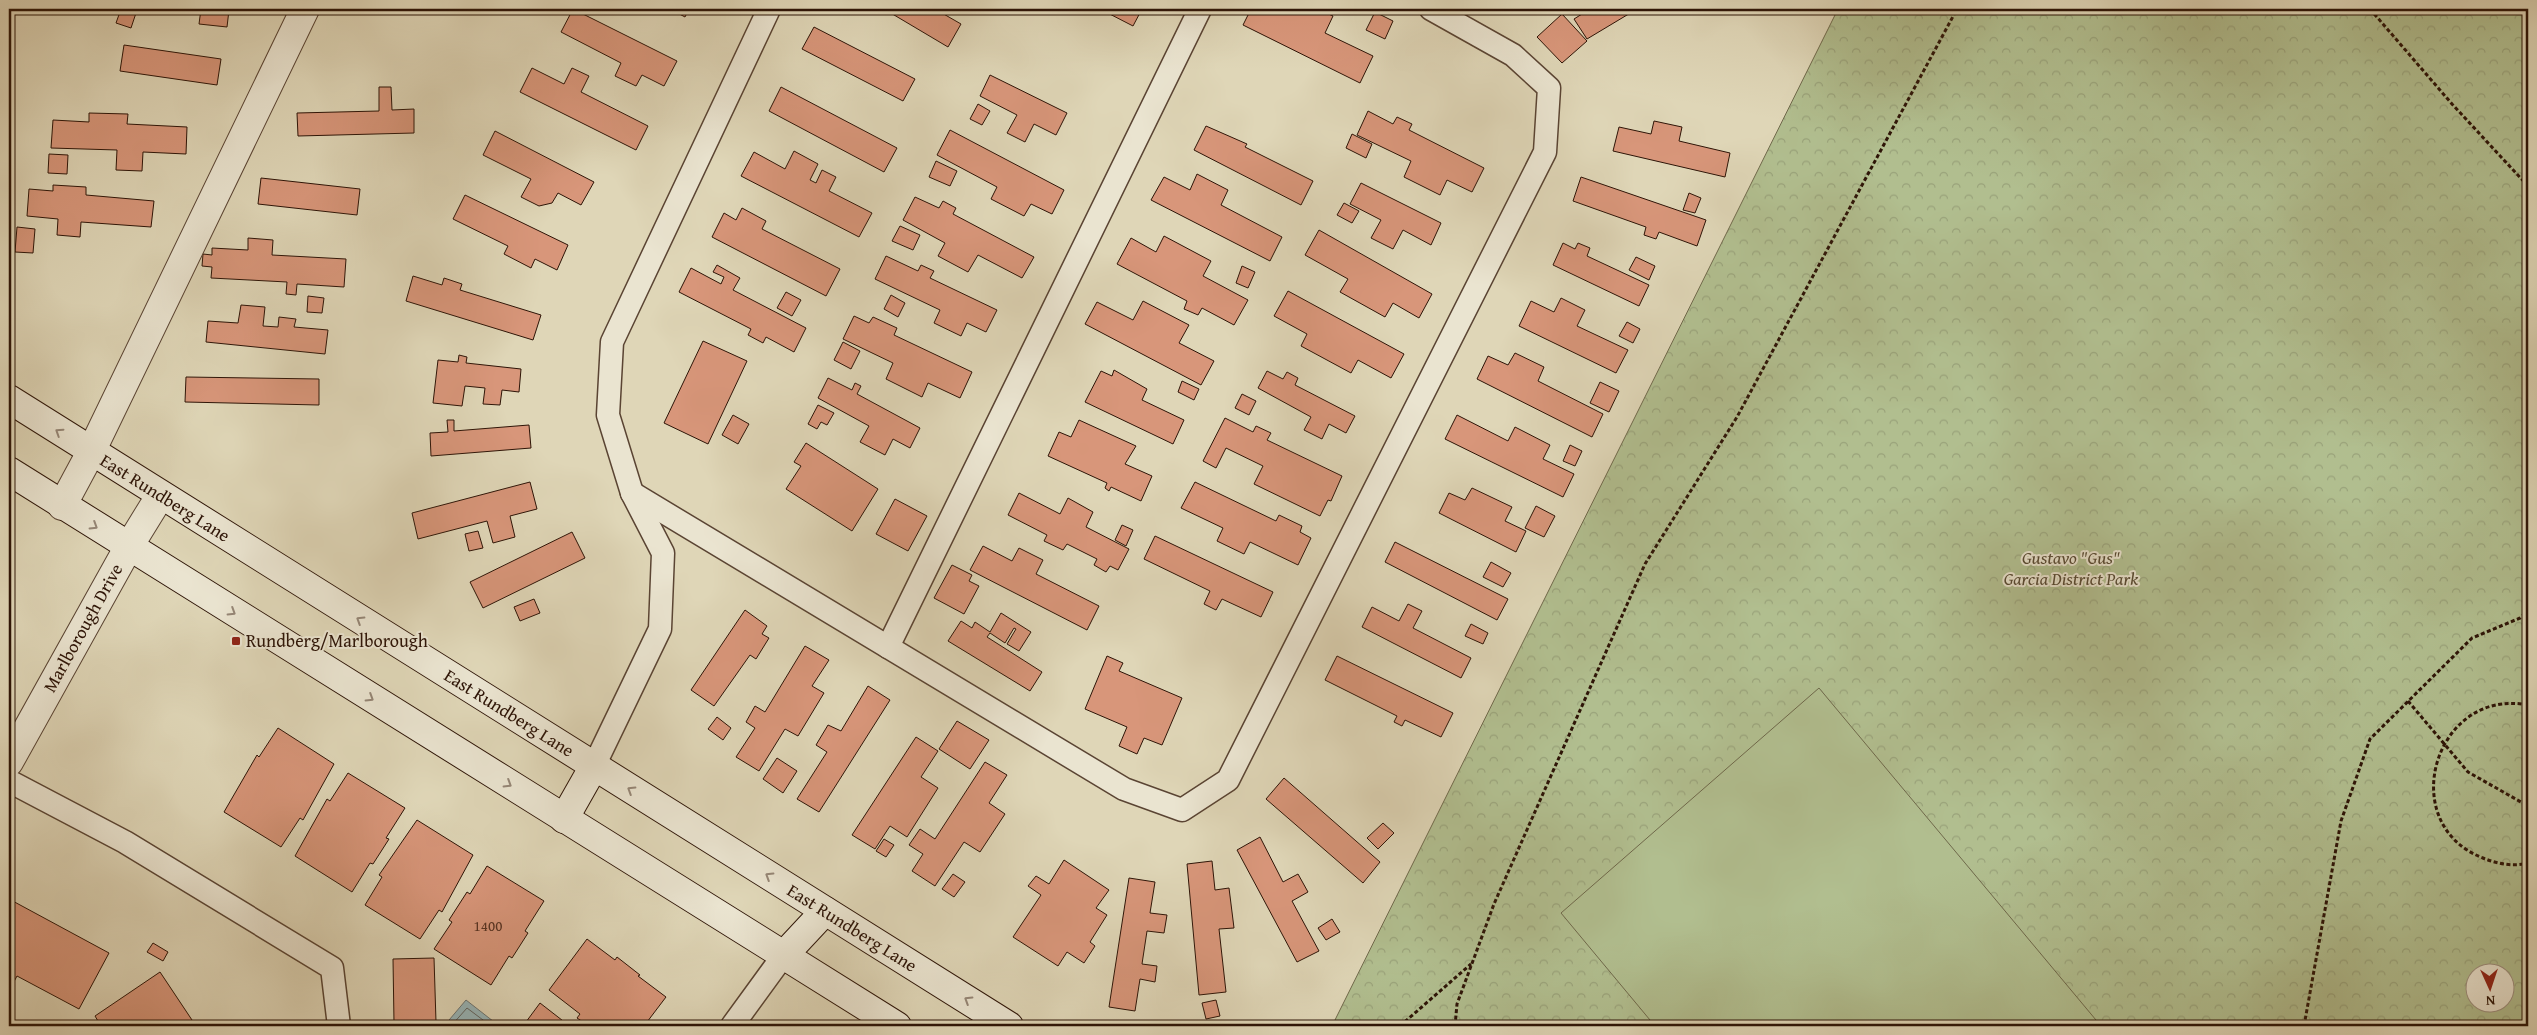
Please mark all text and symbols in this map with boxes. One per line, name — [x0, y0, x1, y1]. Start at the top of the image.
one-way arrow — [56, 428, 65, 438]
street label: East Rundberg Lane — [95, 447, 236, 548]
one-way arrow — [88, 520, 98, 529]
park label: Gustavo "Gus" Garcia District Park — [2004, 544, 2139, 592]
street label: Marlborough Drive — [36, 558, 129, 697]
one-way arrow — [226, 606, 235, 616]
one-way arrow — [357, 617, 366, 627]
place label: Rundberg/Marlborough — [246, 627, 428, 654]
marker: Rundberg/Marlborough — [230, 635, 242, 647]
street label: East Rundberg Lane — [439, 662, 580, 763]
one-way arrow — [364, 692, 373, 701]
one-way arrow — [502, 778, 511, 787]
one-way arrow — [628, 787, 637, 796]
one-way arrow — [766, 873, 775, 883]
street label: East Rundberg Lane — [782, 877, 923, 978]
house number: 1400 — [474, 915, 502, 936]
north arrow — [2464, 962, 2514, 1012]
text: N — [2485, 991, 2496, 1011]
one-way arrow — [964, 997, 973, 1007]

